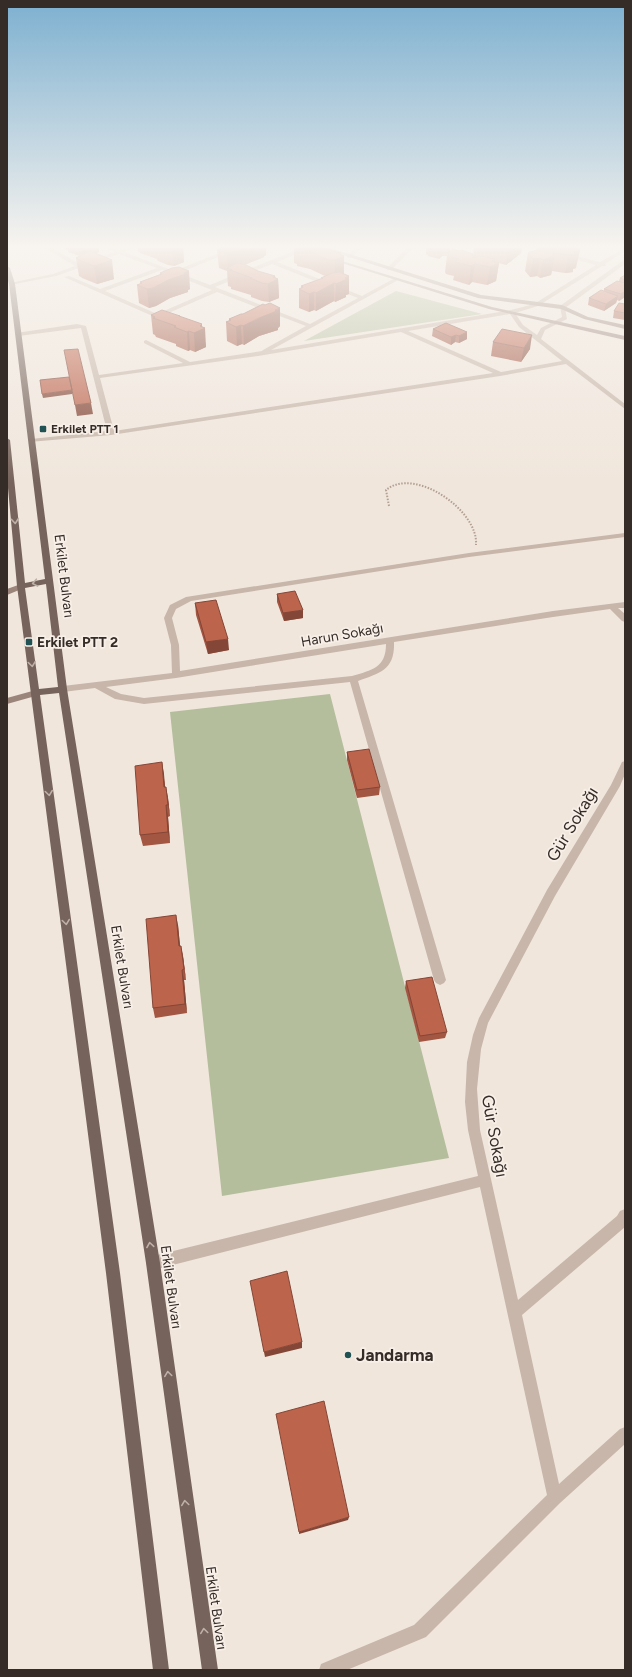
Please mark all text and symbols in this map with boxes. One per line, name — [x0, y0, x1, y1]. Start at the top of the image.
place label: Erkilet PTT 1 — [51, 422, 119, 436]
marker: Erkilet PTT 1 — [38, 424, 48, 434]
one-way arrow — [10, 518, 19, 524]
street label: Erkilet Bulvarı — [50, 533, 78, 619]
one-way arrow — [32, 579, 38, 587]
street label: Harun Sokağı — [299, 619, 385, 651]
place label: Erkilet PTT 2 — [37, 634, 118, 651]
marker: Erkilet PTT 2 — [24, 637, 34, 647]
one-way arrow — [27, 661, 36, 667]
street label: Gür Sokağı — [542, 783, 602, 865]
one-way arrow — [44, 790, 53, 796]
one-way arrow — [61, 919, 70, 925]
street label: Erkilet Bulvarı — [107, 924, 137, 1010]
street label: Gür Sokağı — [478, 1093, 512, 1179]
one-way arrow — [146, 1242, 155, 1248]
street label: Erkilet Bulvarı — [157, 1244, 185, 1330]
place label: Jandarma — [356, 1345, 434, 1365]
marker: Jandarma — [343, 1350, 353, 1360]
one-way arrow — [164, 1371, 173, 1377]
one-way arrow — [181, 1500, 190, 1506]
street label: Erkilet Bulvarı — [202, 1565, 230, 1651]
one-way arrow — [200, 1628, 209, 1634]

